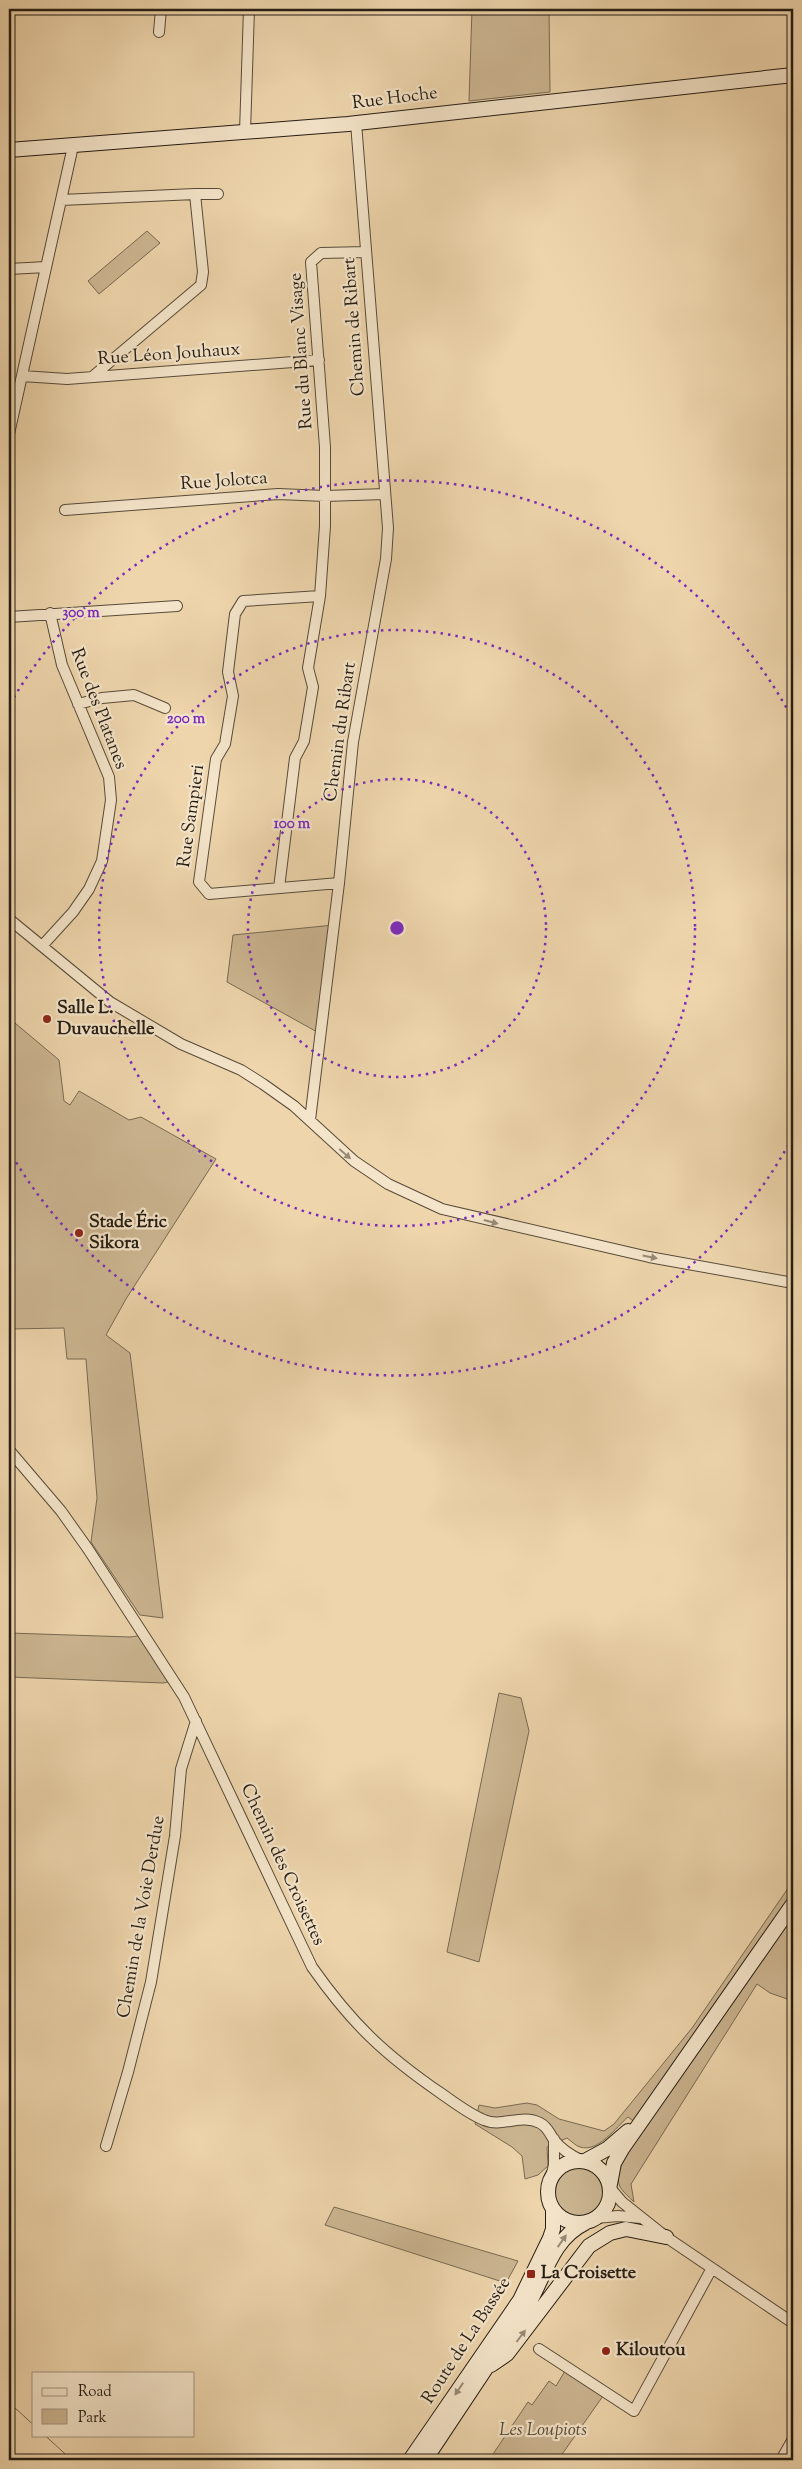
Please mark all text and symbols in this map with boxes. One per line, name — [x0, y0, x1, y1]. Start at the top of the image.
street label: Rue Hoche — [351, 81, 439, 117]
street label: Chemin de Ribart — [337, 257, 373, 397]
street label: Rue du Blanc Visage — [284, 272, 320, 430]
street label: Rue Léon Jouhaux — [97, 337, 241, 373]
street label: Rue Jolotca — [180, 466, 268, 498]
text: 300 m — [62, 603, 100, 624]
street label: Rue des Platanes — [63, 645, 133, 773]
street label: Chemin du Ribart — [318, 661, 364, 803]
text: 200 m — [167, 709, 206, 730]
street label: Rue Sampieri — [172, 763, 212, 869]
text: 100 m — [274, 814, 311, 835]
centre of rings — [388, 919, 406, 937]
place label: Salle L. Duvauchelle — [57, 996, 155, 1043]
marker: Salle L. Duvauchelle — [41, 1013, 53, 1025]
one-way arrow — [339, 1148, 352, 1159]
place label: Stade Éric Sikora — [89, 1209, 168, 1257]
one-way arrow — [484, 1218, 499, 1226]
marker: Stade Éric Sikora — [73, 1227, 85, 1239]
one-way arrow — [642, 1253, 658, 1261]
street label: Chemin des Croisettes — [233, 1780, 331, 1950]
street label: Chemin de la Voie Derdue — [111, 1814, 173, 2020]
one-way arrow — [557, 2235, 567, 2248]
place label: La Croisette — [541, 2261, 637, 2287]
marker: La Croisette — [525, 2268, 537, 2280]
street label: Route de La Bassée — [416, 2272, 518, 2410]
one-way arrow — [516, 2329, 527, 2342]
place label: Kiloutou — [616, 2338, 686, 2364]
marker: Kiloutou — [600, 2345, 612, 2357]
legend — [32, 2372, 195, 2436]
text: Road — [78, 2382, 112, 2403]
one-way arrow — [454, 2382, 464, 2396]
text: Park — [78, 2408, 107, 2429]
park label: Les Loupiots — [499, 2418, 587, 2444]

